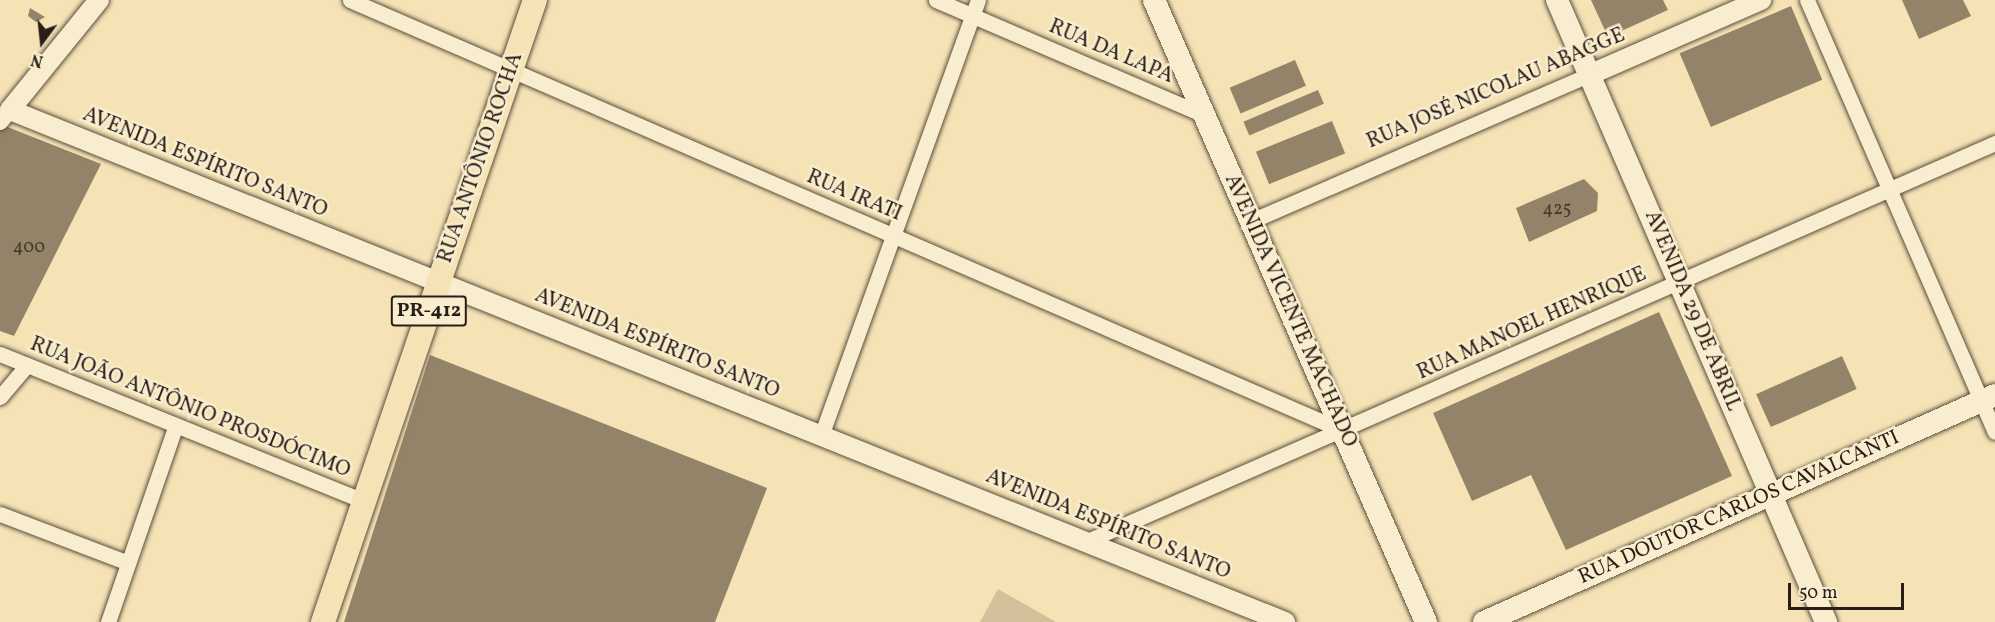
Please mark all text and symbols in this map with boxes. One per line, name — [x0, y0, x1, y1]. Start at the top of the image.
north arrow — [12, 12, 72, 72]
street label: RUA DA LAPA — [1045, 14, 1177, 90]
street label: RUA JOSÉ NICOLAU ABAGGE — [1363, 23, 1629, 155]
text: N — [29, 47, 46, 72]
street label: RUA ANTÔNIO ROCHA — [433, 49, 529, 267]
street label: AVENIDA ESPÍRITO SANTO — [79, 102, 331, 224]
street label: RUA IRATI — [803, 165, 905, 227]
street label: AVENIDA VICENTE MACHADO — [1218, 170, 1362, 452]
house number: 425 — [1542, 199, 1572, 221]
street label: AVENIDA 29 DE ABRIL — [1638, 207, 1746, 415]
house number: 400 — [13, 237, 45, 259]
street label: RUA MANOEL HENRIQUE — [1413, 262, 1651, 386]
street label: AVENIDA ESPÍRITO SANTO — [531, 283, 783, 405]
road number: PR-412 — [390, 294, 468, 328]
street label: RUA JOÃO ANTÔNIO PROSDÓCIMO — [26, 332, 354, 484]
street label: RUA DOUTOR CARLOS CAVALCANTI — [1575, 426, 1903, 590]
street label: AVENIDA ESPÍRITO SANTO — [982, 464, 1234, 586]
scale bar — [1791, 571, 1906, 609]
text: 50 m — [1799, 581, 1838, 606]

